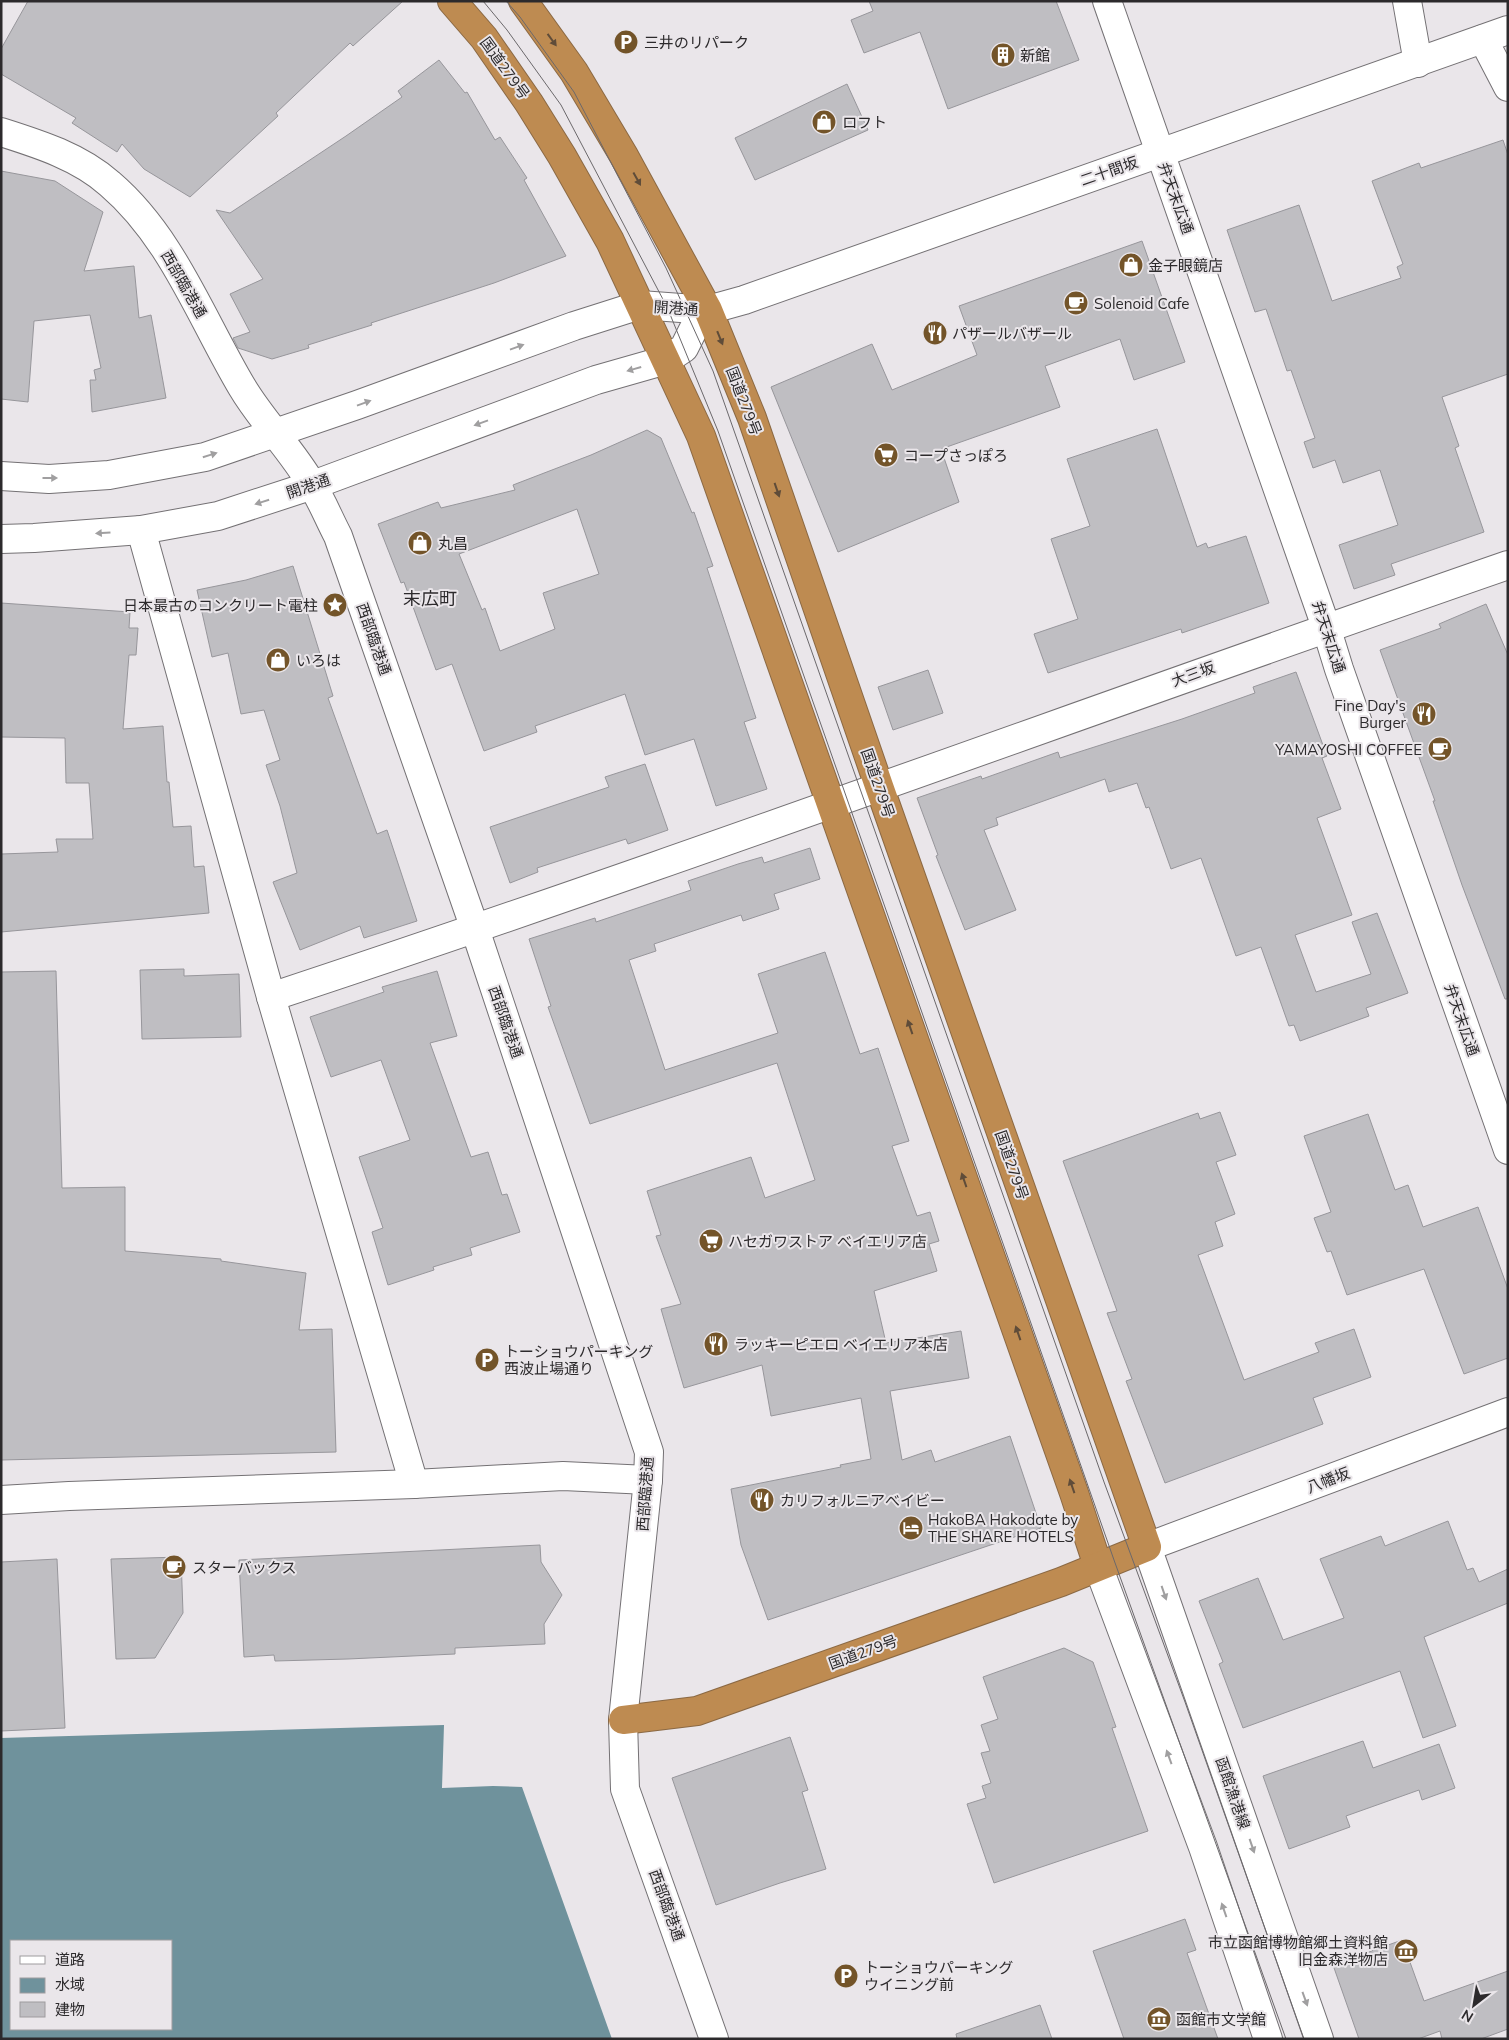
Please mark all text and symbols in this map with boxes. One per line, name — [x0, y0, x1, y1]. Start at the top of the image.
parking icon: 三井のリパーク — [613, 29, 639, 55]
street label: 国道279号 — [476, 33, 534, 103]
place label: 三井のリパーク — [644, 33, 749, 52]
one-way arrow — [547, 34, 557, 47]
building icon: 新館 — [990, 42, 1016, 68]
place label: 新館 — [1020, 46, 1050, 65]
shop icon: ロフト — [811, 109, 837, 135]
place label: ロフト — [842, 113, 887, 132]
street label: 二十間坂 — [1078, 152, 1140, 190]
street label: 弁天末広通 — [1154, 160, 1198, 236]
one-way arrow — [632, 172, 641, 186]
street label: 西部臨港通 — [157, 247, 211, 321]
shop icon: 金子眼鏡店 — [1118, 252, 1144, 278]
place label: 金子眼鏡店 — [1148, 256, 1223, 275]
cafe icon: Solenoid Cafe — [1063, 290, 1089, 316]
place label: Solenoid Cafe — [1094, 294, 1190, 313]
street label: 開港通 — [653, 297, 699, 319]
restaurant icon: パザールバザール — [922, 320, 948, 346]
place label: パザールバザール — [952, 324, 1072, 343]
one-way arrow — [716, 331, 724, 346]
one-way arrow — [510, 343, 525, 351]
street label: 国道279号 — [722, 364, 766, 438]
one-way arrow — [626, 366, 641, 374]
one-way arrow — [357, 399, 372, 407]
one-way arrow — [473, 420, 488, 427]
supermarket icon: コープさっぽろ — [873, 442, 899, 468]
place label: コープさっぽろ — [904, 446, 1008, 465]
one-way arrow — [203, 450, 218, 458]
street label: 開港通 — [284, 470, 332, 502]
one-way arrow — [42, 474, 58, 482]
one-way arrow — [774, 483, 781, 498]
one-way arrow — [254, 498, 269, 506]
one-way arrow — [95, 530, 111, 538]
shop icon: 丸昌 — [407, 530, 433, 556]
place label: 丸昌 — [438, 534, 468, 553]
district label: 末広町 — [403, 587, 457, 610]
place icon: 日本最古のコンクリート電柱 — [322, 592, 348, 618]
place label: 日本最古のコンクリート電柱 — [123, 596, 318, 615]
street label: 弁天末広通 — [1308, 598, 1350, 676]
street label: 西部臨港通 — [353, 600, 395, 678]
shop icon: いろは — [265, 647, 291, 673]
place label: いろは — [296, 651, 341, 670]
street label: 大三坂 — [1169, 657, 1217, 691]
place label: Fine Day's Burger — [1334, 696, 1407, 732]
restaurant icon: Fine Day's Burger — [1411, 701, 1437, 727]
cafe icon: YAMAYOSHI COFFEE — [1427, 736, 1453, 762]
place label: YAMAYOSHI COFFEE — [1274, 740, 1422, 759]
street label: 国道279号 — [857, 746, 899, 820]
street label: 弁天末広通 — [1441, 981, 1483, 1059]
street label: 西部臨港通 — [485, 983, 527, 1061]
one-way arrow — [906, 1019, 913, 1034]
street label: 国道279号 — [991, 1128, 1033, 1202]
one-way arrow — [960, 1172, 968, 1187]
supermarket icon: ハセガワストア べイエリア店 — [698, 1228, 724, 1254]
place label: ハセガワストア べイエリア店 — [728, 1232, 927, 1251]
one-way arrow — [1014, 1325, 1022, 1340]
restaurant icon: ラッキーピエロ ベイエリア本店 — [703, 1331, 729, 1357]
place label: ラッキーピエロ ベイエリア本店 — [734, 1335, 948, 1354]
place label: トーショウパーキング 西波止場通り — [504, 1342, 653, 1378]
parking icon: トーショウパーキング 西波止場通り — [474, 1347, 500, 1373]
street label: 西部臨港通 — [633, 1456, 657, 1532]
street label: 八幡坂 — [1304, 1463, 1352, 1497]
one-way arrow — [1068, 1479, 1075, 1494]
restaurant icon: カリフォルニアべイビー — [749, 1487, 775, 1513]
place label: カリフォルニアべイビー — [780, 1491, 945, 1510]
place label: HakoBA Hakodate by THE SHARE HOTELS — [928, 1510, 1078, 1546]
hotel icon: HakoBA Hakodate by THE SHARE HOTELS — [898, 1515, 924, 1541]
cafe icon: スターバックス — [161, 1554, 187, 1580]
place label: スターバックス — [192, 1558, 296, 1577]
one-way arrow — [1160, 1586, 1168, 1601]
street label: 国道279号 — [826, 1631, 900, 1673]
one-way arrow — [1165, 1749, 1173, 1764]
street label: 函館漁港線 — [1212, 1754, 1254, 1832]
one-way arrow — [1248, 1839, 1256, 1854]
street label: 西部臨港通 — [645, 1867, 689, 1943]
one-way arrow — [1220, 1902, 1228, 1917]
place label: 市立函館博物館郷土資料館 旧金森洋物店 — [1208, 1933, 1388, 1969]
museum icon: 市立函館博物館郷土資料館 旧金森洋物店 — [1393, 1938, 1419, 1964]
legend — [10, 1940, 172, 2030]
text: 道路 — [55, 1950, 85, 1969]
place label: トーショウパーキング ウイニング前 — [864, 1958, 1013, 1994]
parking icon: トーショウパーキング ウイニング前 — [833, 1963, 859, 1989]
text: 水域 — [55, 1975, 85, 1994]
north arrow — [1449, 1980, 1499, 2030]
one-way arrow — [1302, 1992, 1309, 2007]
text: 建物 — [55, 2000, 85, 2019]
museum icon: 函館市文学館 — [1146, 2006, 1172, 2032]
text: N — [1458, 2006, 1476, 2027]
place label: 函館市文学館 — [1176, 2010, 1266, 2029]

